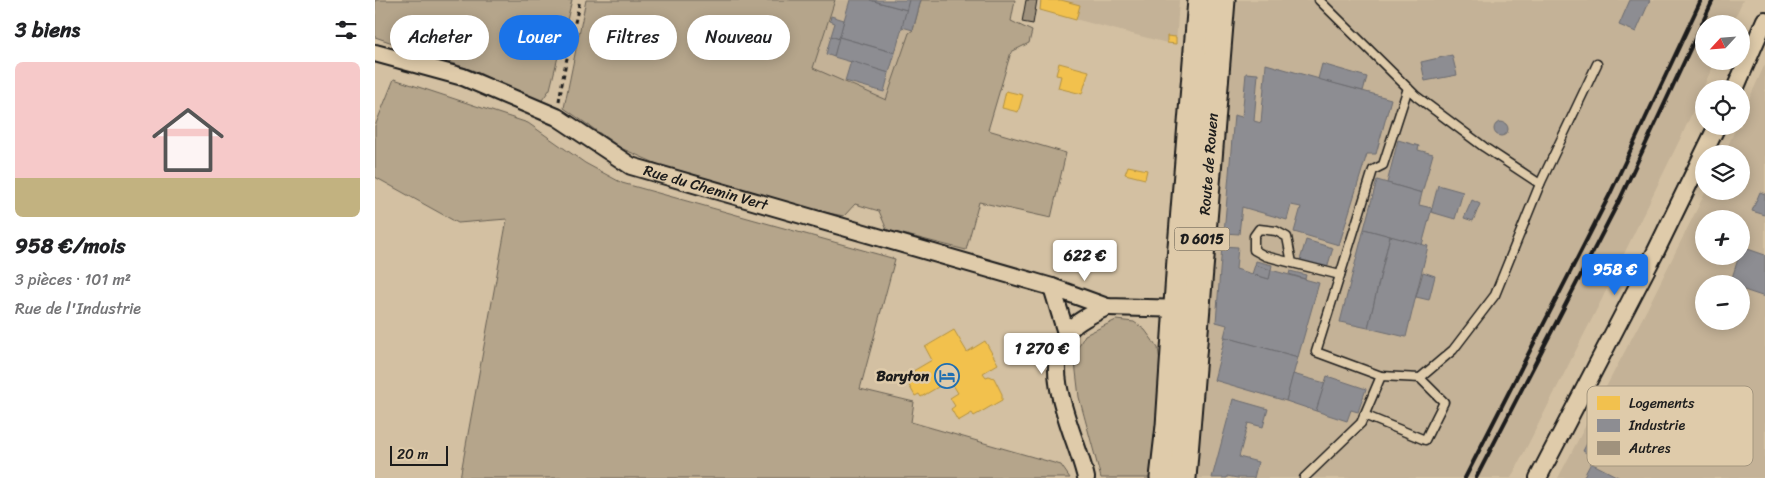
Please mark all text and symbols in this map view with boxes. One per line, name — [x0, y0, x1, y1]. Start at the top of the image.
text: 3 biens — [15, 11, 80, 49]
chip: Acheter — [390, 15, 489, 60]
chip: Louer — [499, 15, 579, 60]
chip: Filtres — [589, 15, 677, 60]
chip: Nouveau — [687, 15, 790, 60]
north arrow — [1695, 15, 1750, 70]
map controls — [1695, 15, 1750, 330]
icon: filters — [332, 16, 360, 44]
button: locate — [1695, 80, 1750, 135]
icon: home — [143, 95, 233, 185]
street label: Route de Rouen — [1191, 112, 1226, 216]
button: layers — [1695, 145, 1750, 200]
street label: Rue du Chemin Vert — [641, 157, 772, 218]
button: + — [1695, 210, 1750, 265]
text: 958 €/mois — [15, 227, 125, 265]
road number: D 6015 — [1175, 228, 1229, 250]
pin: 622 € — [1050, 240, 1120, 282]
text: 622 € — [1064, 241, 1106, 270]
pin: 958 € — [1580, 254, 1650, 296]
text: 958 € — [1593, 255, 1637, 284]
text: 3 pièces · 101 m² — [15, 265, 131, 294]
button: − — [1695, 275, 1750, 330]
text: Rue de l'Industrie — [15, 294, 141, 323]
pin: 1 270 € — [996, 332, 1088, 375]
text: 1 270 € — [1015, 334, 1069, 363]
place label: Baryton — [876, 363, 930, 389]
hotel icon: Baryton — [934, 363, 960, 389]
legend — [1587, 386, 1753, 466]
text: Logements — [1629, 391, 1695, 416]
text: Industrie — [1628, 413, 1685, 438]
text: Autres — [1628, 436, 1671, 461]
text: 20 m — [397, 442, 428, 467]
scale bar — [390, 443, 447, 466]

